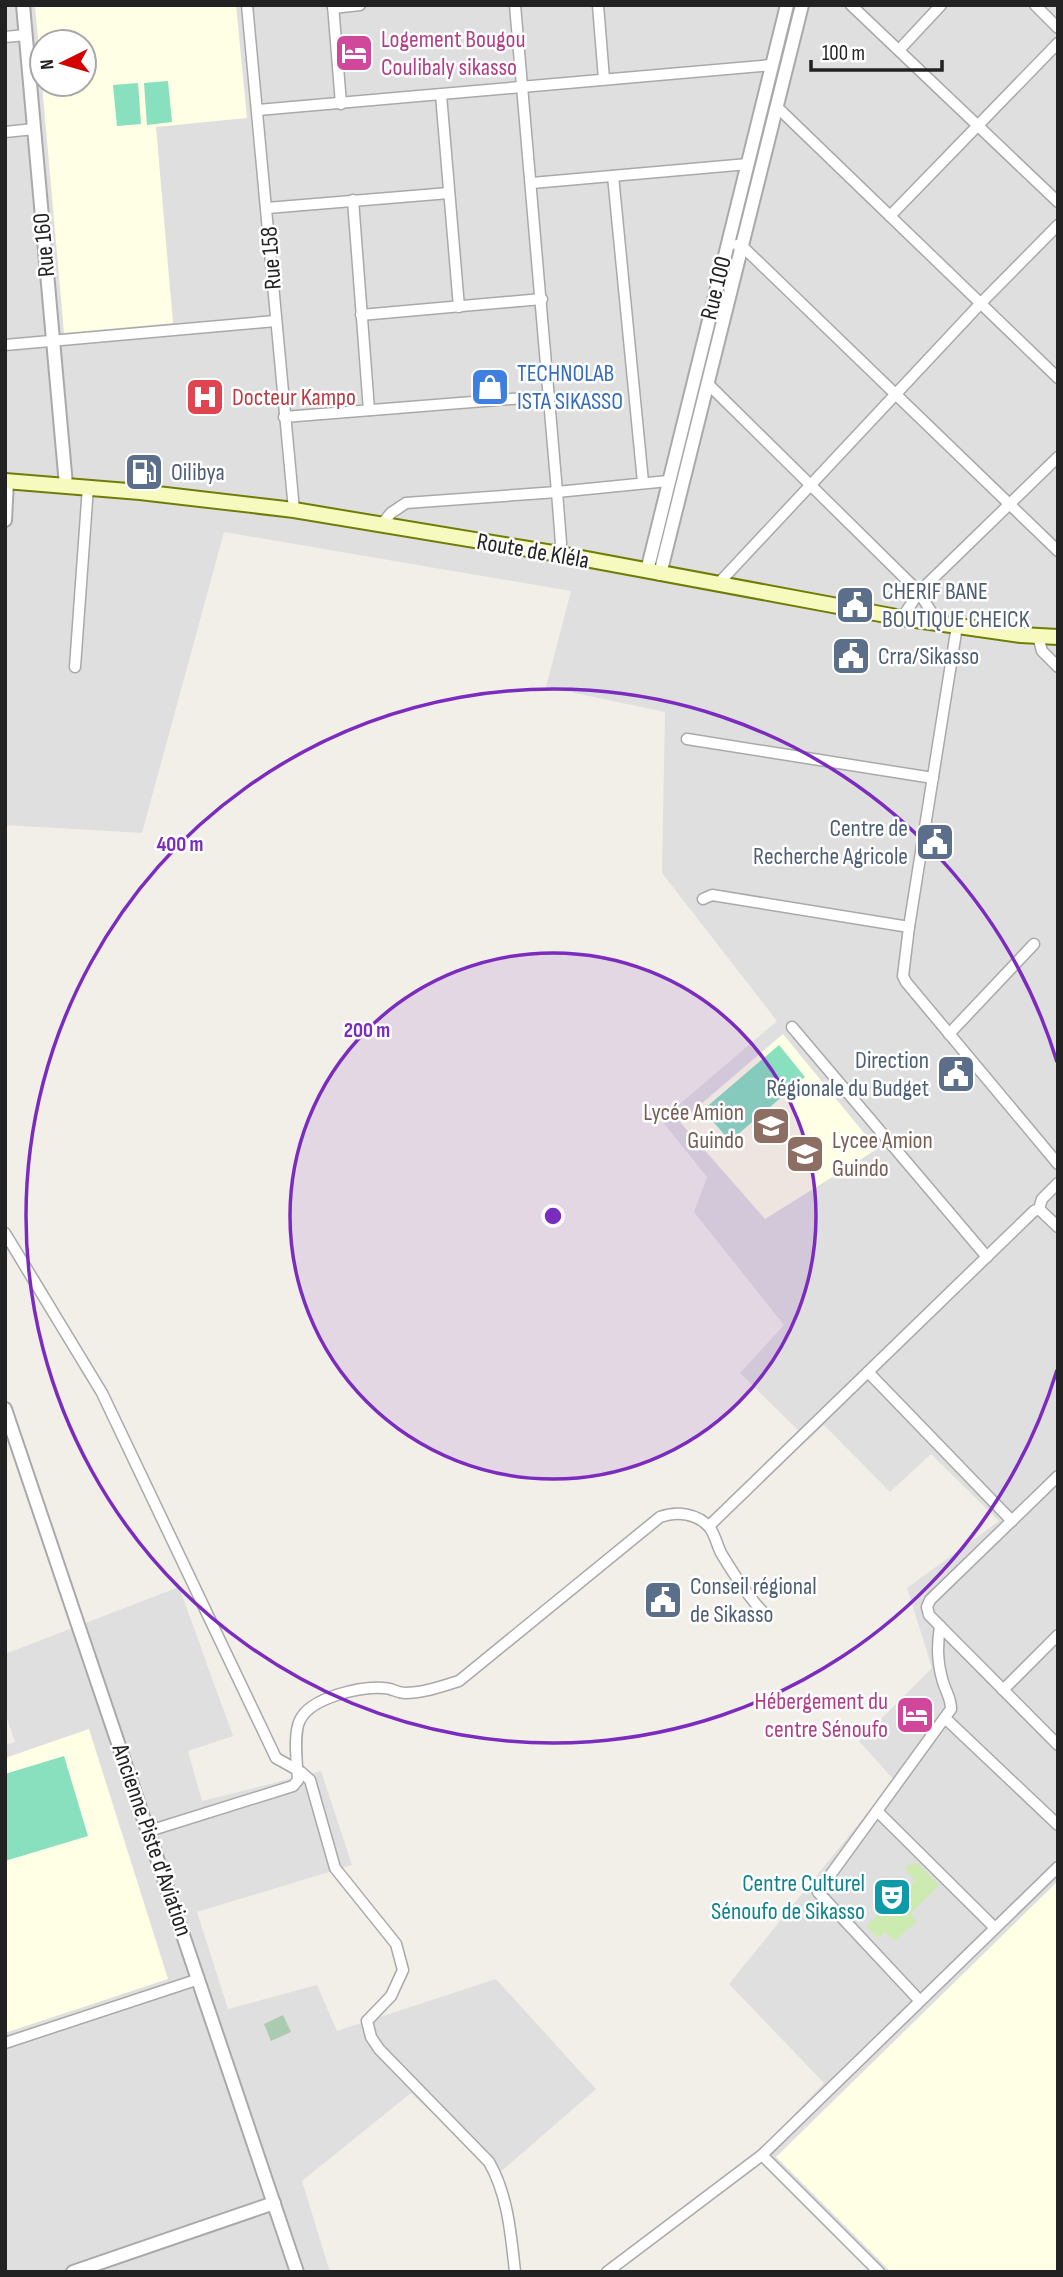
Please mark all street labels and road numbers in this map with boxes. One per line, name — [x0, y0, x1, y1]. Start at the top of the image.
street label: Rue 160 — [27, 212, 61, 278]
street label: Rue 158 — [254, 225, 288, 291]
street label: Rue 100 — [694, 253, 738, 323]
street label: Route de Kléla — [475, 527, 591, 575]
street label: Ancienne Piste d'Aviation — [105, 1739, 198, 1940]

